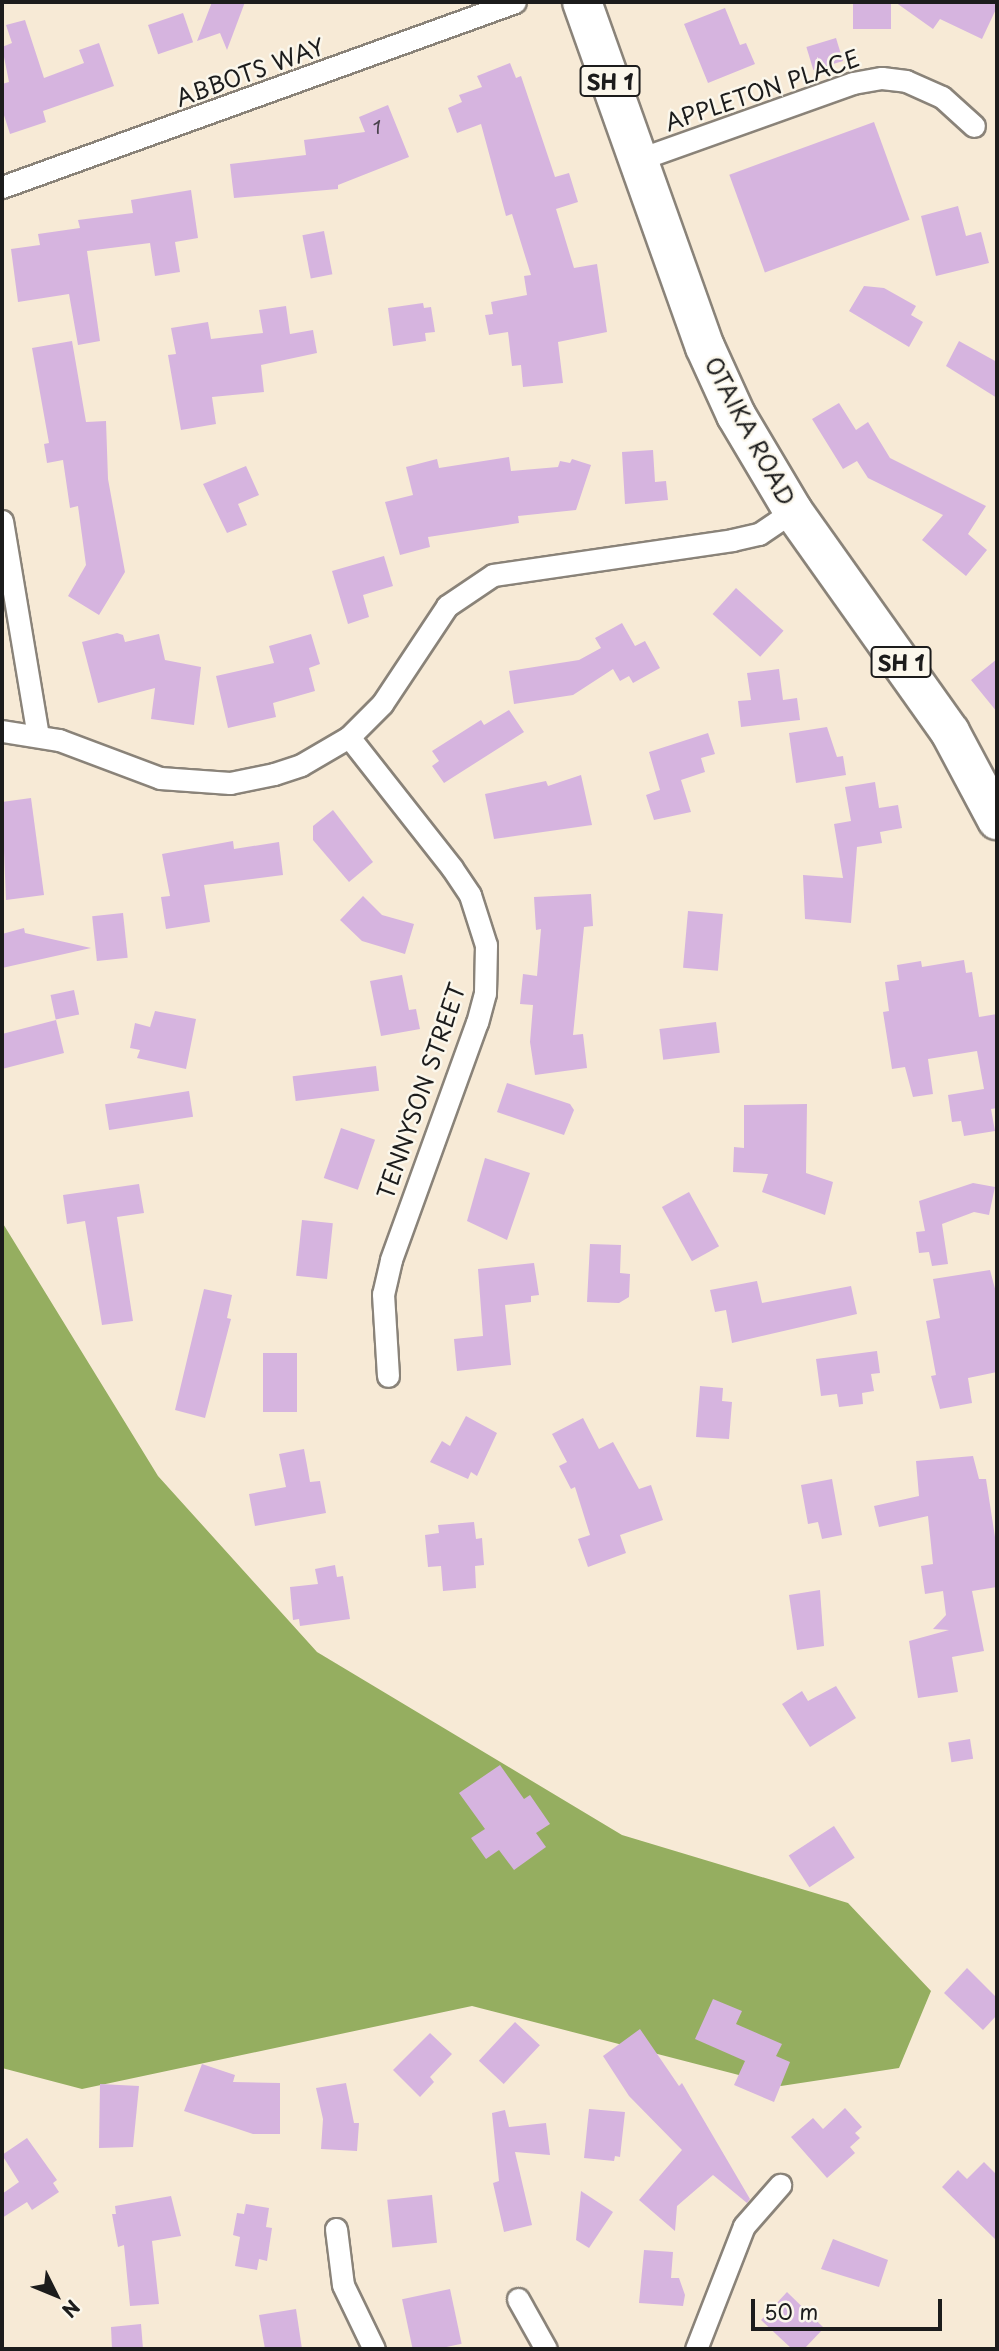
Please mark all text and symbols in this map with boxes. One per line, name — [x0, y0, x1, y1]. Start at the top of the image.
street label: ABBOTS WAY — [170, 32, 330, 112]
street label: APPLETON PLACE — [660, 43, 864, 137]
road number: SH 1 — [578, 64, 642, 98]
house number: 1 — [373, 116, 381, 138]
street label: OTAIKA ROAD — [699, 352, 801, 510]
road number: SH 1 — [870, 644, 932, 680]
street label: TENNYSON STREET — [371, 979, 471, 1203]
north arrow — [21, 2260, 91, 2330]
scale bar — [754, 2284, 945, 2328]
text: N — [56, 2294, 87, 2324]
text: 50 m — [764, 2295, 818, 2327]

